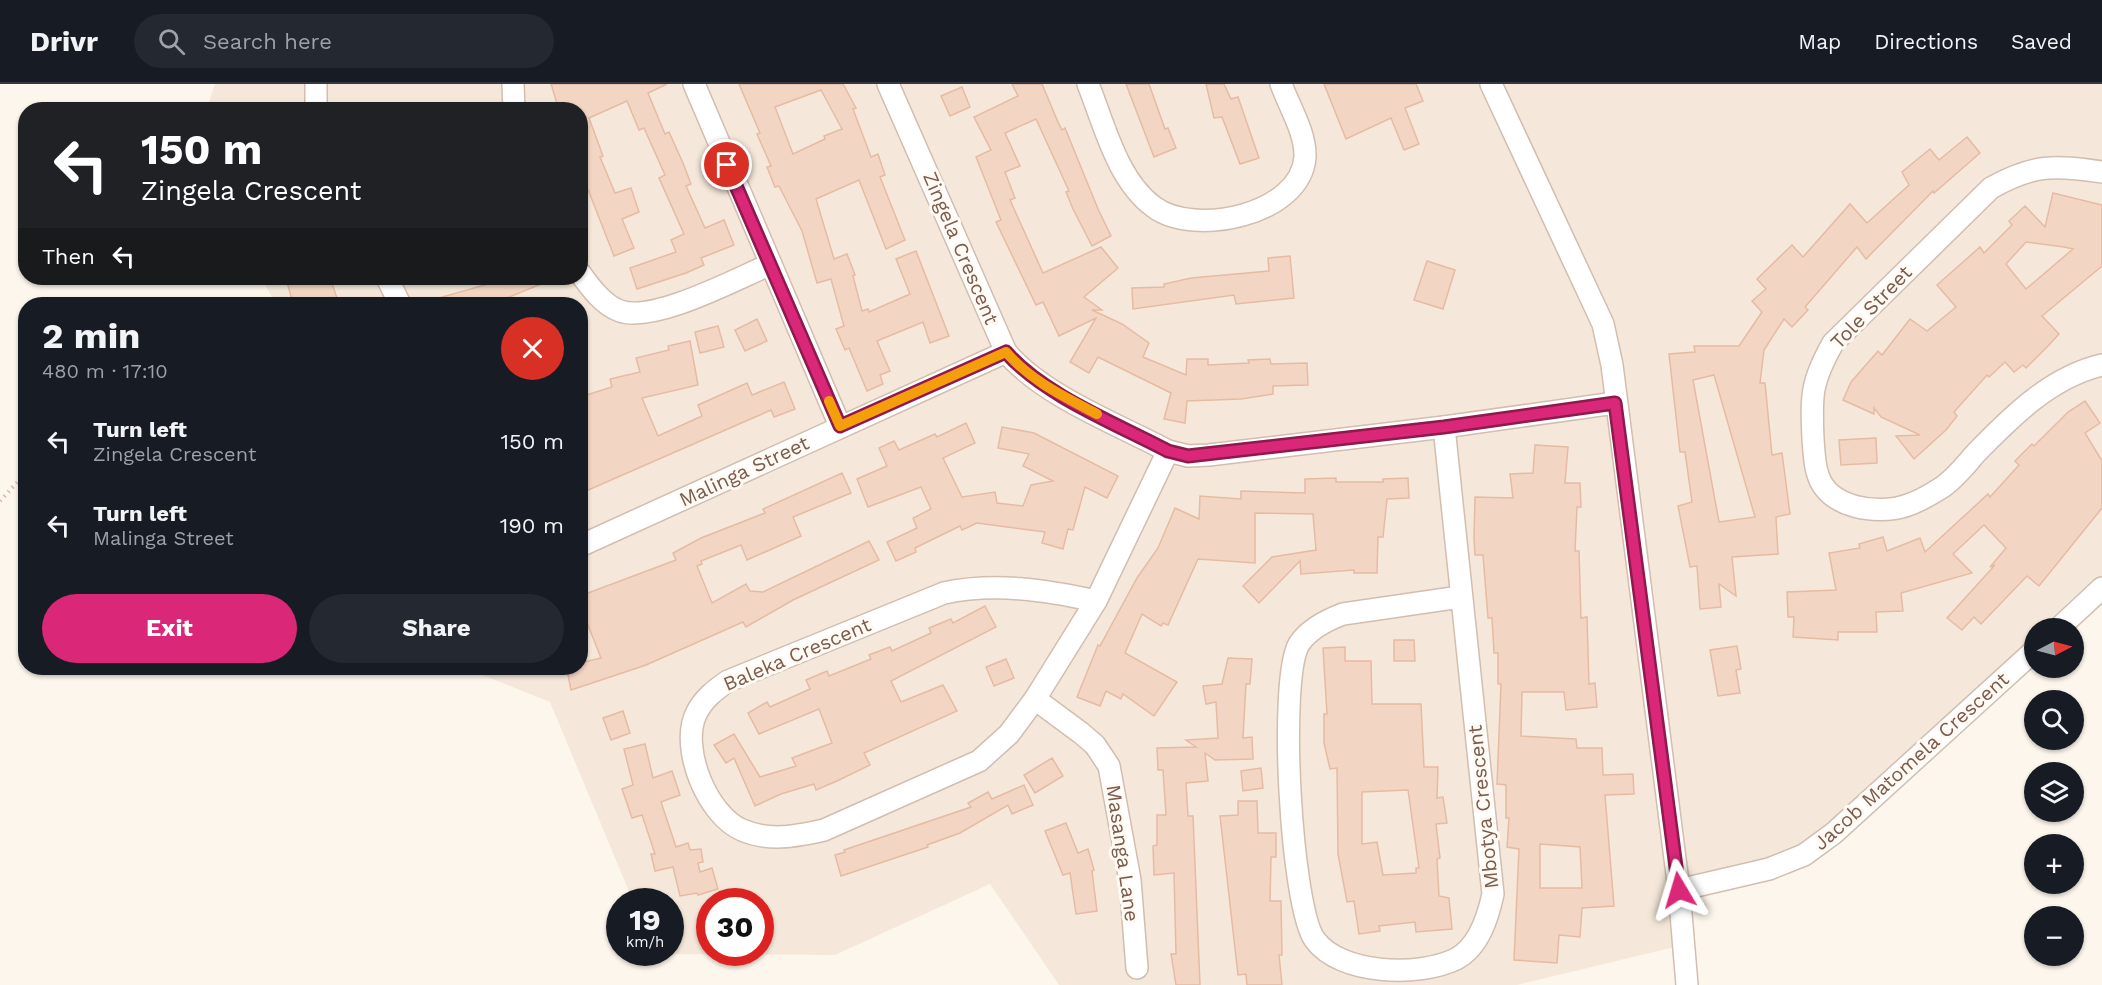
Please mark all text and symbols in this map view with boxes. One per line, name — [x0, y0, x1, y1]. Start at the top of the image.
search box — [134, 14, 554, 68]
text: Drivr — [30, 25, 98, 58]
icon: search — [155, 25, 188, 58]
text: Search here — [203, 29, 332, 54]
text: Map — [1798, 29, 1841, 54]
text: Directions — [1874, 29, 1978, 54]
text: Saved — [2011, 29, 2072, 54]
text: 150 m — [141, 125, 262, 174]
icon: left — [42, 126, 120, 204]
pin — [701, 139, 752, 190]
icon: arrive — [710, 148, 743, 181]
street label: Zingela Crescent — [918, 168, 1004, 328]
text: Zingela Crescent — [141, 175, 361, 207]
icon: left — [107, 240, 140, 273]
text: Then — [42, 244, 95, 269]
street label: Tole Street — [1825, 260, 1917, 354]
text: 2 min — [42, 315, 140, 357]
button: close — [501, 317, 564, 380]
text: 480 m · 17:10 — [42, 359, 168, 383]
text: Turn left — [93, 417, 187, 442]
icon: left — [42, 425, 75, 458]
text: 150 m — [500, 429, 564, 454]
street label: Malinga Street — [675, 430, 813, 512]
text: Zingela Crescent — [93, 442, 256, 466]
text: Turn left — [93, 501, 187, 526]
icon: left — [42, 509, 75, 542]
text: 190 m — [500, 513, 564, 538]
text: Malinga Street — [93, 526, 234, 550]
button: Exit — [42, 594, 297, 663]
button: Share — [309, 594, 564, 663]
street label: Baleka Crescent — [720, 612, 875, 696]
north arrow — [2024, 618, 2084, 678]
map controls — [2024, 618, 2084, 966]
street label: Jacob Matomela Crescent — [1808, 667, 2014, 855]
button: search — [2024, 690, 2084, 750]
street label: Mbotya Crescent — [1462, 723, 1504, 890]
button: layers — [2024, 762, 2084, 822]
street label: Masanga Lane — [1102, 783, 1144, 923]
button: + — [2024, 834, 2084, 894]
position arrow — [1647, 858, 1711, 922]
speed limit sign: 30 — [696, 888, 774, 966]
text: 19 — [629, 902, 661, 937]
button: − — [2024, 906, 2084, 966]
text: km/h — [626, 933, 664, 951]

